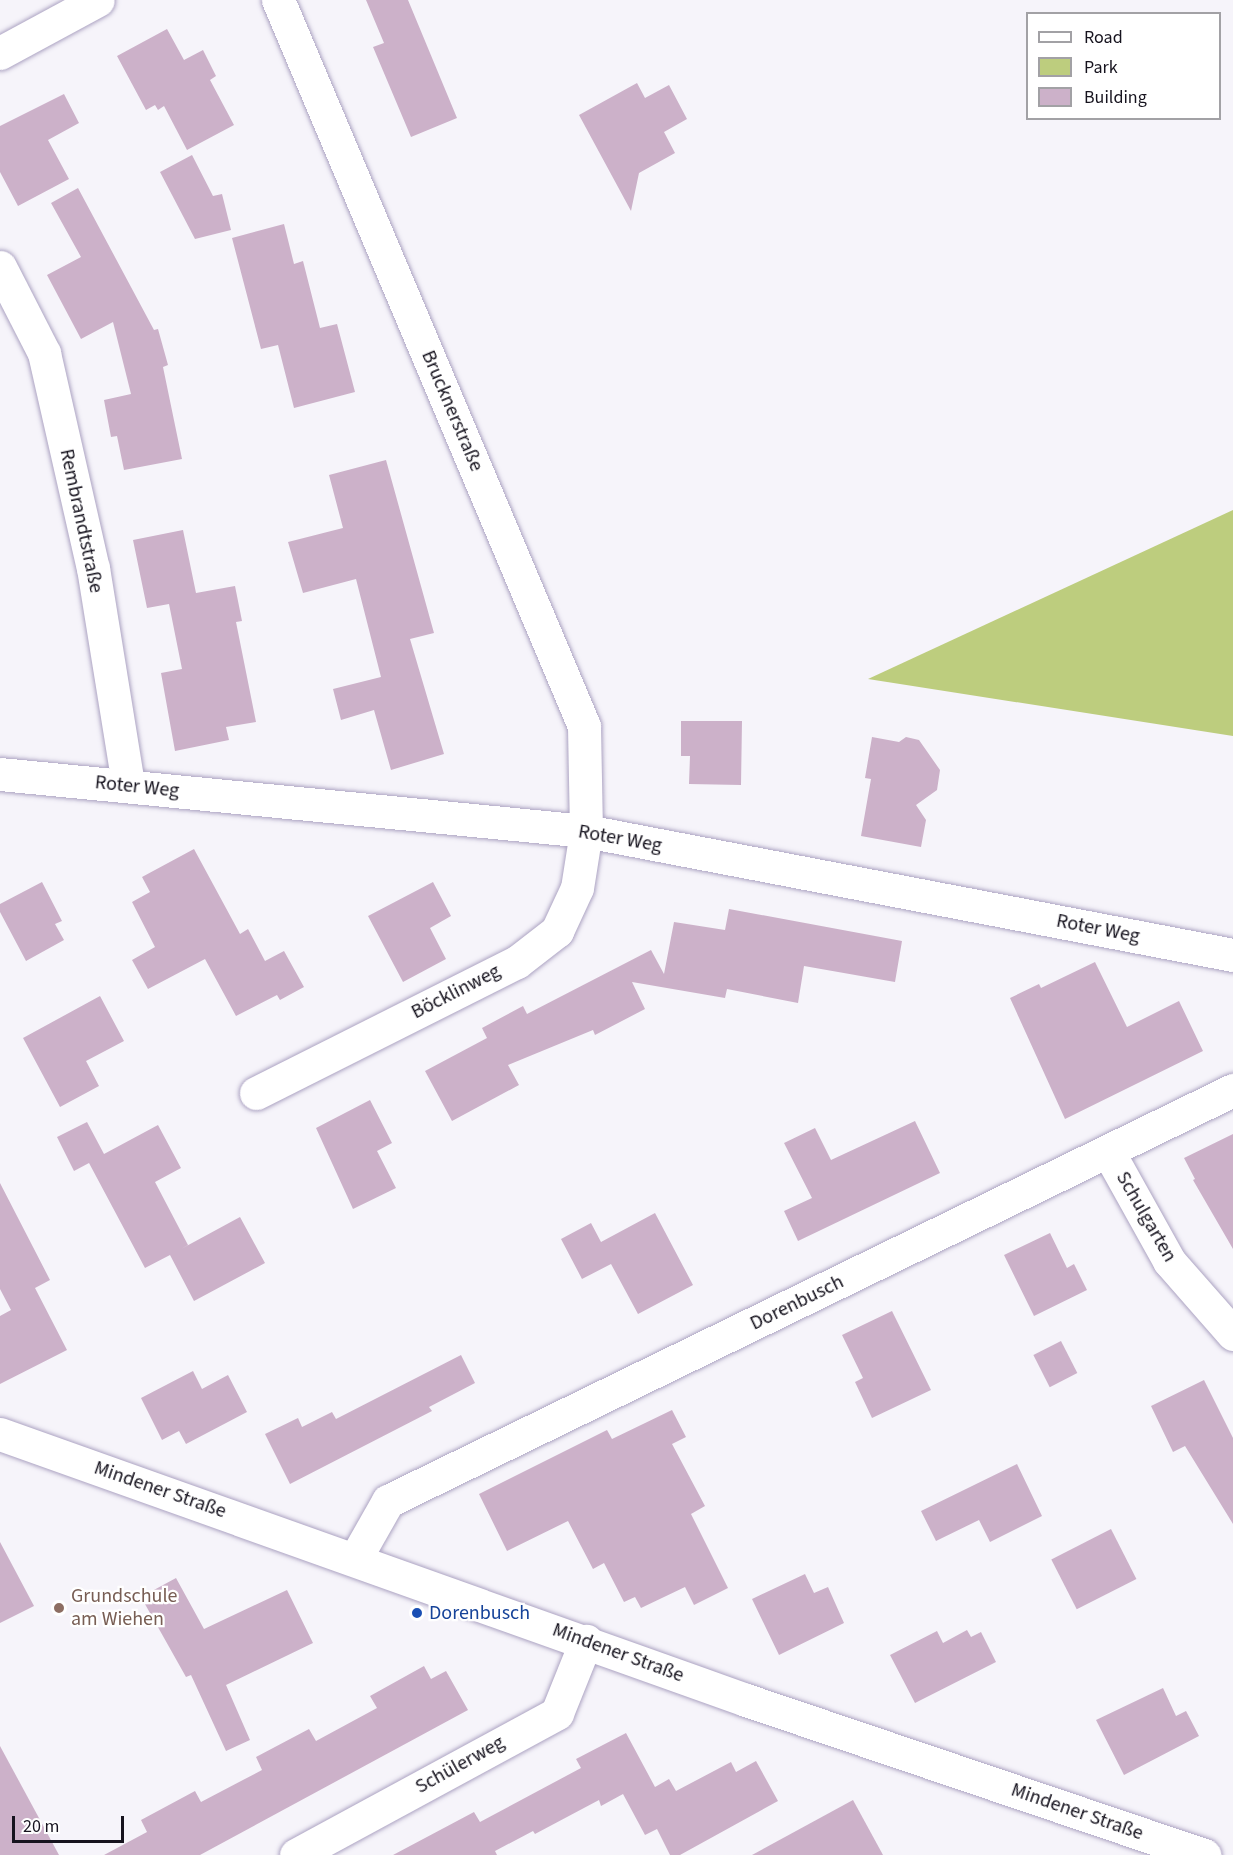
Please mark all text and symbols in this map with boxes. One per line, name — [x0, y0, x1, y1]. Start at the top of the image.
legend — [1026, 12, 1221, 120]
text: Road — [1084, 25, 1123, 50]
text: Park — [1084, 55, 1118, 80]
text: Building — [1084, 85, 1147, 110]
street label: Brucknerstraße — [416, 347, 488, 475]
street label: Rembrandtstraße — [54, 447, 108, 595]
street label: Roter Weg — [94, 771, 180, 803]
street label: Roter Weg — [576, 820, 664, 858]
street label: Roter Weg — [1054, 909, 1142, 949]
street label: Böcklinweg — [407, 959, 505, 1025]
street label: Schulgarten — [1110, 1167, 1182, 1267]
street label: Dorenbusch — [746, 1270, 848, 1336]
street label: Mindener Straße — [91, 1456, 229, 1524]
place label: Grundschule am Wiehen — [71, 1584, 177, 1631]
marker: Grundschule am Wiehen — [52, 1601, 66, 1615]
place label: Dorenbusch — [429, 1601, 530, 1625]
marker: Dorenbusch — [410, 1606, 424, 1620]
street label: Mindener Straße — [549, 1618, 687, 1688]
street label: Schülerweg — [411, 1731, 509, 1799]
street label: Mindener Straße — [1008, 1778, 1146, 1846]
scale bar — [15, 1804, 128, 1842]
text: 20 m — [23, 1814, 59, 1839]

